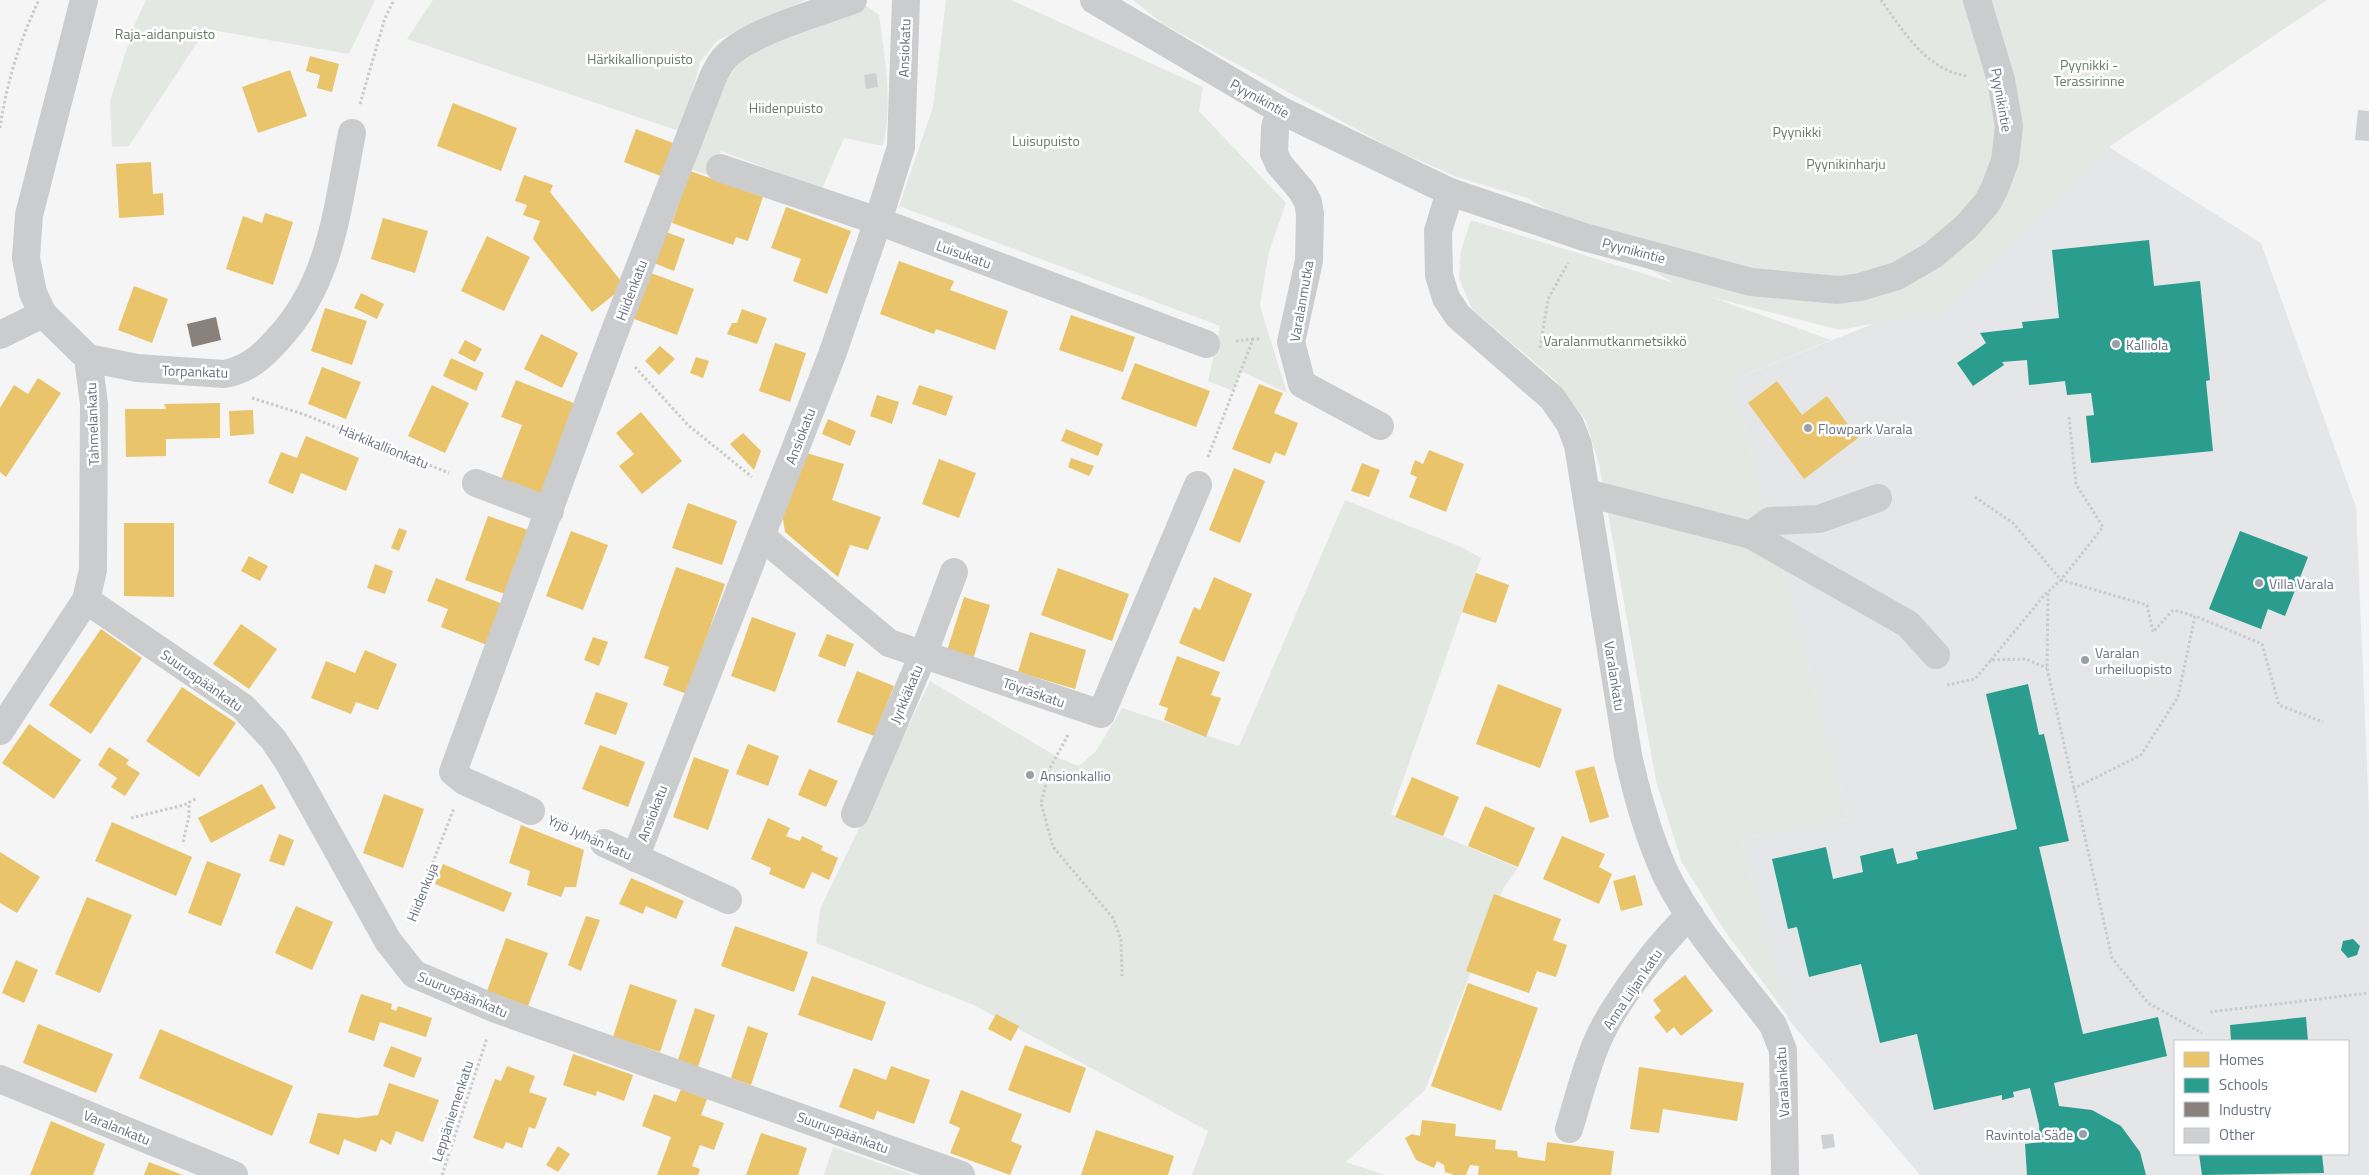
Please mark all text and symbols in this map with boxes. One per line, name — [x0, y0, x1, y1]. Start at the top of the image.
street label: Ansiokatu — [892, 18, 916, 78]
park label: Raja-aidanpuisto — [115, 23, 215, 44]
park label: Härkikallionpuisto — [587, 48, 693, 69]
park label: Pyynikki - Terassirinne — [2053, 54, 2125, 91]
street label: Pyynikintie — [1986, 66, 2018, 134]
street label: Pyynikintie — [1227, 73, 1293, 123]
park label: Hiidenpuisto — [749, 97, 823, 118]
park label: Pyynikki — [1773, 121, 1821, 142]
park label: Luisupuisto — [1012, 130, 1080, 151]
park label: Pyynikinharju — [1806, 153, 1886, 174]
street label: Pyynikintie — [1600, 231, 1668, 269]
street label: Luisukatu — [934, 234, 994, 274]
street label: Hiidenkatu — [610, 257, 652, 323]
street label: Varalanmutka — [1284, 259, 1318, 343]
park label: Varalanmutkanmetsikkö — [1543, 330, 1687, 351]
place label: Kalliola — [2126, 334, 2168, 355]
marker: Kalliola — [2110, 338, 2122, 350]
street label: Torpankatu — [162, 359, 228, 383]
street label: Tahmelankatu — [80, 382, 104, 466]
street label: Ansiokatu — [780, 405, 820, 467]
street label: Härkikallionkatu — [336, 418, 432, 474]
place label: Flowpark Varala — [1818, 418, 1913, 439]
marker: Flowpark Varala — [1802, 422, 1814, 434]
place label: Villa Varala — [2269, 573, 2334, 594]
marker: Villa Varala — [2253, 577, 2265, 589]
street label: Varalankatu — [1599, 640, 1631, 712]
place label: Varalan urheiluopisto — [2095, 642, 2172, 679]
street label: Suuruspäänkatu — [157, 644, 247, 716]
marker: Varalan urheiluopisto — [2079, 654, 2091, 666]
street label: Jyrkkäkatu — [884, 661, 928, 727]
street label: Töyräskatu — [1000, 672, 1068, 712]
place label: Ansionkallio — [1040, 765, 1111, 786]
marker: Ansionkallio — [1024, 769, 1036, 781]
street label: Ansiokatu — [632, 782, 672, 844]
street label: Yrjö Jylhän katu — [544, 809, 636, 865]
street label: Hiidenkuja — [401, 859, 443, 925]
street label: Anna Liljan katu — [1597, 945, 1667, 1033]
street label: Suuruspäänkatu — [415, 966, 511, 1022]
legend — [2174, 1040, 2349, 1155]
street label: Varalankatu — [1770, 1046, 1794, 1118]
text: Homes — [2219, 1048, 2264, 1071]
street label: Leppäniemenkatu — [426, 1058, 478, 1164]
text: Schools — [2219, 1073, 2268, 1096]
text: Industry — [2219, 1098, 2271, 1121]
street label: Varalankatu — [80, 1104, 154, 1150]
street label: Suuruspäänkatu — [794, 1106, 892, 1158]
text: Other — [2219, 1123, 2255, 1146]
place label: Ravintola Säde — [1985, 1124, 2073, 1145]
marker: Ravintola Säde — [2077, 1128, 2089, 1140]

